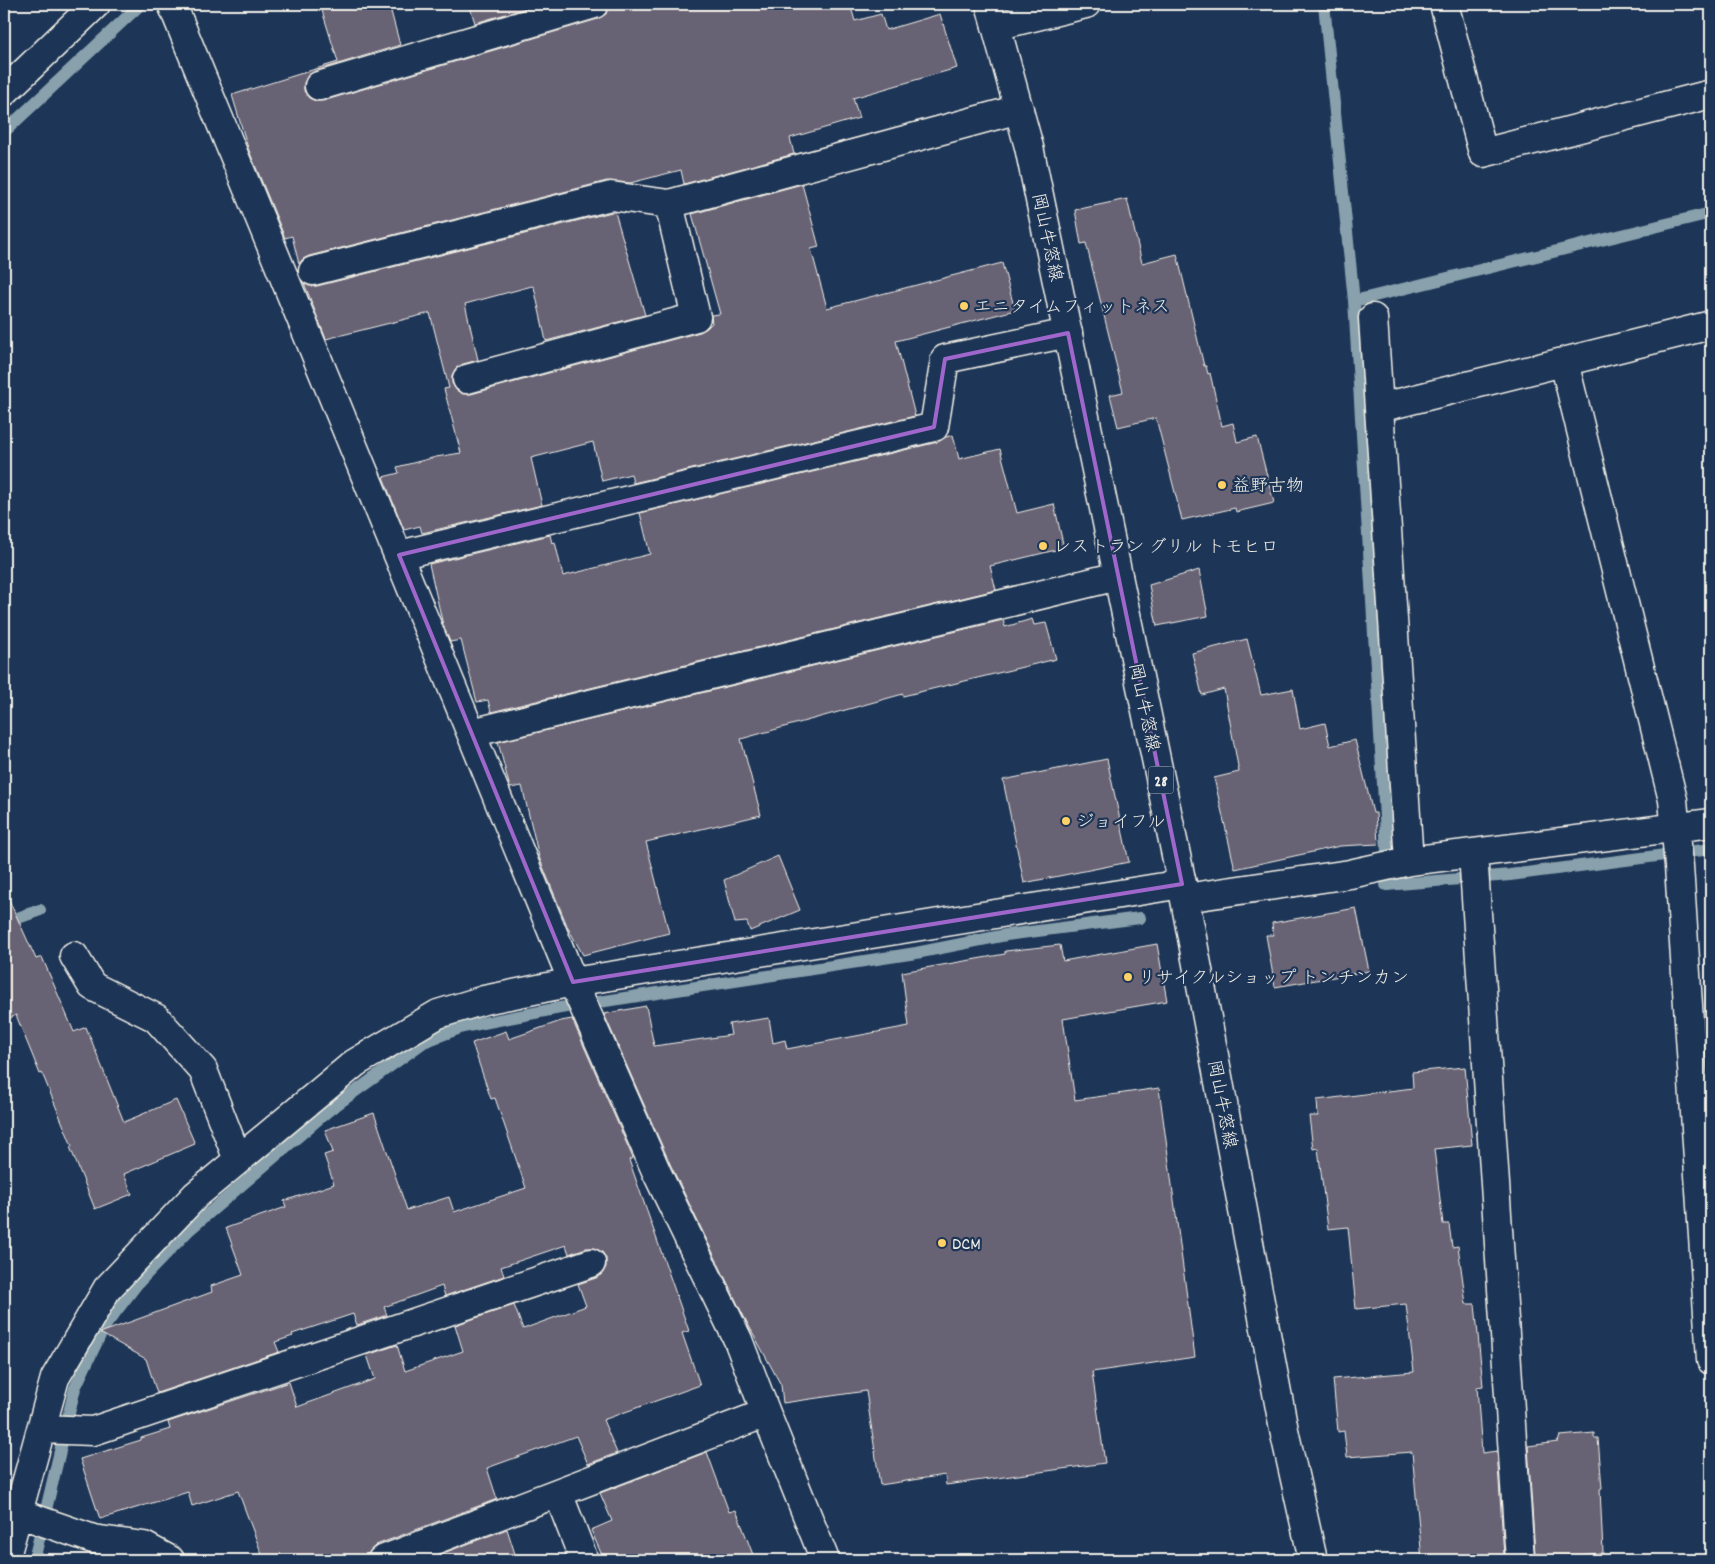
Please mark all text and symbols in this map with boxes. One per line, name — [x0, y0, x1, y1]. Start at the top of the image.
street label: 岡山牛窓線 — [1024, 191, 1067, 284]
place label: エニタイムフィットネス — [974, 296, 1170, 321]
marker: エニタイムフィットネス — [958, 300, 970, 312]
place label: 益野古物 — [1232, 475, 1304, 500]
marker: 益野古物 — [1216, 479, 1228, 491]
place label: レストラン グリル トモヒロ — [1053, 536, 1279, 561]
marker: レストラン グリル トモヒロ — [1037, 540, 1049, 552]
street label: 岡山牛窓線 — [1121, 661, 1164, 754]
road number: 28 — [1148, 766, 1174, 794]
place label: ジョイフル — [1076, 811, 1165, 836]
marker: ジョイフル — [1060, 815, 1072, 827]
place label: リサイクルショップ トンチンカン — [1138, 967, 1409, 992]
marker: リサイクルショップ トンチンカン — [1122, 971, 1134, 983]
street label: 岡山牛窓線 — [1200, 1058, 1241, 1151]
place label: DCM — [952, 1233, 981, 1258]
marker: DCM — [936, 1237, 948, 1249]

